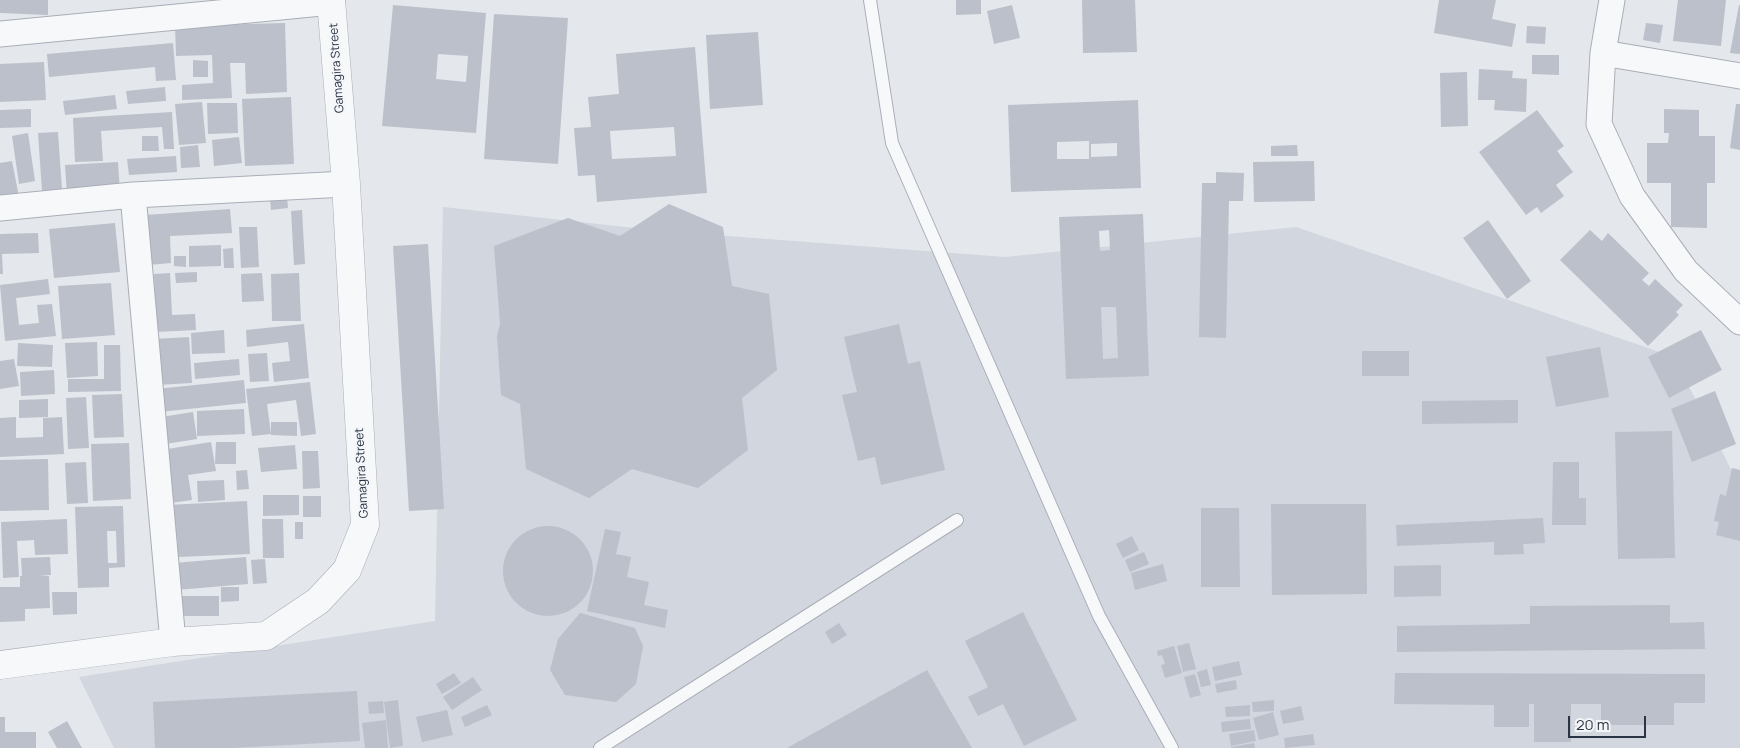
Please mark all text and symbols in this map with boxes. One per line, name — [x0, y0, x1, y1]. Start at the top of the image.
street label: Gamagira Street — [327, 22, 347, 114]
street label: Gamagira Street — [352, 428, 372, 518]
scale bar — [1570, 706, 1648, 738]
text: 20 m — [1576, 714, 1609, 735]

